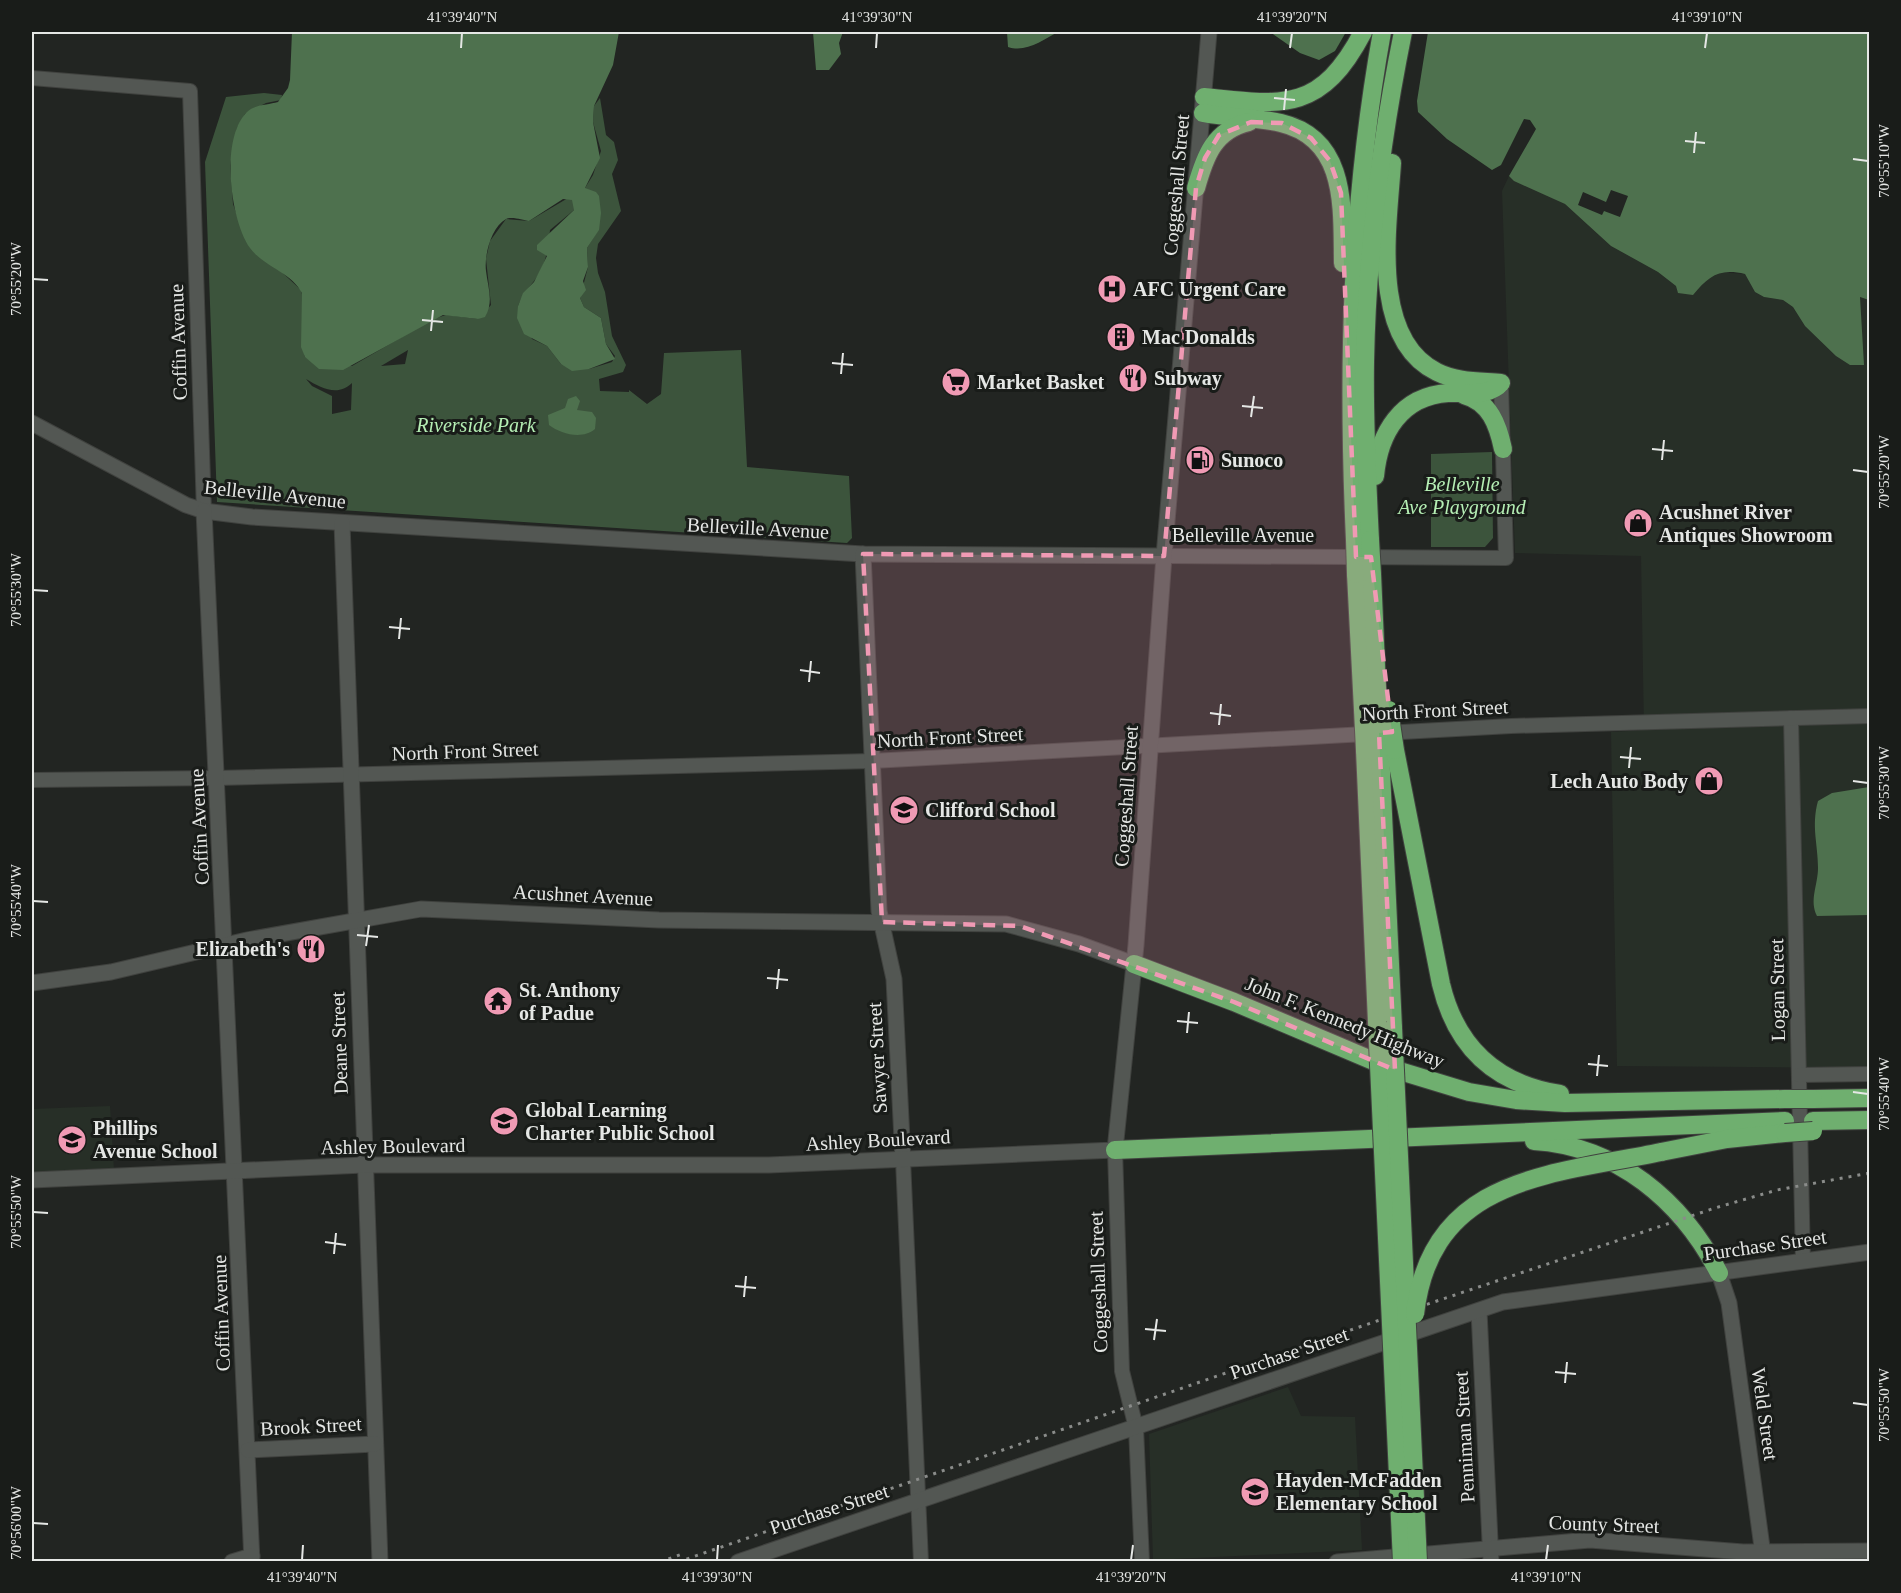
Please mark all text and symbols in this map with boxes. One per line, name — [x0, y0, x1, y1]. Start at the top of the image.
text: 41°39'40"N — [427, 9, 497, 25]
text: 41°39'30"N — [842, 9, 912, 25]
text: 41°39'20"N — [1257, 9, 1327, 25]
text: 41°39'10"N — [1672, 9, 1742, 25]
street label: Coggeshall Street — [1159, 113, 1194, 257]
text: 70°55'10"W — [1876, 123, 1892, 198]
text: 70°55'20"W — [8, 241, 24, 316]
hospital icon: AFC Urgent Care — [1096, 273, 1128, 305]
place label: AFC Urgent Care — [1133, 278, 1286, 301]
street label: Coffin Avenue — [165, 283, 191, 401]
building icon: Mac Donalds — [1105, 321, 1137, 353]
place label: Mac Donalds — [1142, 326, 1255, 348]
restaurant icon: Subway — [1117, 362, 1149, 394]
supermarket icon: Market Basket — [940, 366, 972, 398]
place label: Subway — [1154, 367, 1222, 390]
place label: Market Basket — [977, 371, 1105, 393]
park label: Riverside Park — [415, 414, 537, 436]
text: 70°55'20"W — [1876, 434, 1892, 509]
fuel station icon: Sunoco — [1184, 444, 1216, 476]
place label: Sunoco — [1221, 449, 1283, 471]
park label: Belleville Ave Playground — [1396, 473, 1527, 519]
street label: Belleville Avenue — [203, 476, 347, 512]
place label: Acushnet River Antiques Showroom — [1659, 501, 1833, 547]
shop icon: Acushnet River Antiques Showroom — [1622, 507, 1654, 539]
street label: Belleville Avenue — [686, 513, 830, 543]
street label: Belleville Avenue — [1172, 524, 1314, 546]
text: 70°55'30"W — [8, 552, 24, 627]
street label: North Front Street — [1361, 695, 1509, 725]
street label: North Front Street — [876, 722, 1024, 752]
street label: Coggeshall Street — [1110, 724, 1143, 867]
street label: North Front Street — [391, 737, 539, 765]
text: 70°55'30"W — [1876, 745, 1892, 820]
shop icon: Lech Auto Body — [1693, 765, 1725, 797]
street label: Coffin Avenue — [185, 768, 213, 886]
place label: Lech Auto Body — [1550, 770, 1688, 793]
school or university icon: Clifford School — [888, 794, 920, 826]
place label: Clifford School — [925, 799, 1056, 821]
text: 70°55'40"W — [8, 863, 24, 938]
street label: Acushnet Avenue — [512, 880, 654, 910]
restaurant icon: Elizabeth's — [295, 933, 327, 965]
place label: Elizabeth's — [196, 938, 290, 960]
street label: Logan Street — [1765, 938, 1790, 1042]
street label: John F. Kennedy Highway — [1242, 972, 1448, 1073]
place label: St. Anthony of Padue — [519, 979, 620, 1024]
temple icon: St. Anthony of Padue — [482, 985, 514, 1017]
street label: Deane Street — [326, 991, 352, 1095]
street label: Sawyer Street — [863, 1001, 892, 1114]
text: 70°55'40"W — [1876, 1056, 1892, 1131]
place label: Global Learning Charter Public School — [525, 1099, 715, 1144]
school or university icon: Global Learning Charter Public School — [488, 1105, 520, 1137]
place label: Phillips Avenue School — [93, 1117, 218, 1162]
school or university icon: Phillips Avenue School — [56, 1124, 88, 1156]
street label: Ashley Boulevard — [805, 1125, 951, 1156]
street label: Ashley Boulevard — [320, 1134, 466, 1159]
text: 70°55'50"W — [8, 1174, 24, 1249]
street label: Coggeshall Street — [1085, 1210, 1112, 1353]
street label: Purchase Street — [1702, 1225, 1828, 1265]
street label: Coffin Avenue — [208, 1254, 234, 1372]
street label: Purchase Street — [1227, 1322, 1352, 1384]
street label: Weld Street — [1748, 1366, 1782, 1462]
text: 70°55'50"W — [1876, 1367, 1892, 1442]
street label: Penniman Street — [1450, 1370, 1478, 1503]
street label: Brook Street — [260, 1412, 363, 1440]
place label: Hayden-McFadden Elementary School — [1276, 1469, 1442, 1515]
school or university icon: Hayden-McFadden Elementary School — [1239, 1476, 1271, 1508]
street label: Purchase Street — [767, 1479, 892, 1539]
text: 70°56'00"W — [8, 1485, 24, 1560]
street label: County Street — [1548, 1511, 1660, 1538]
text: 41°39'40"N — [267, 1569, 337, 1585]
text: 41°39'30"N — [682, 1569, 752, 1585]
text: 41°39'20"N — [1096, 1569, 1166, 1585]
text: 41°39'10"N — [1511, 1569, 1581, 1585]

